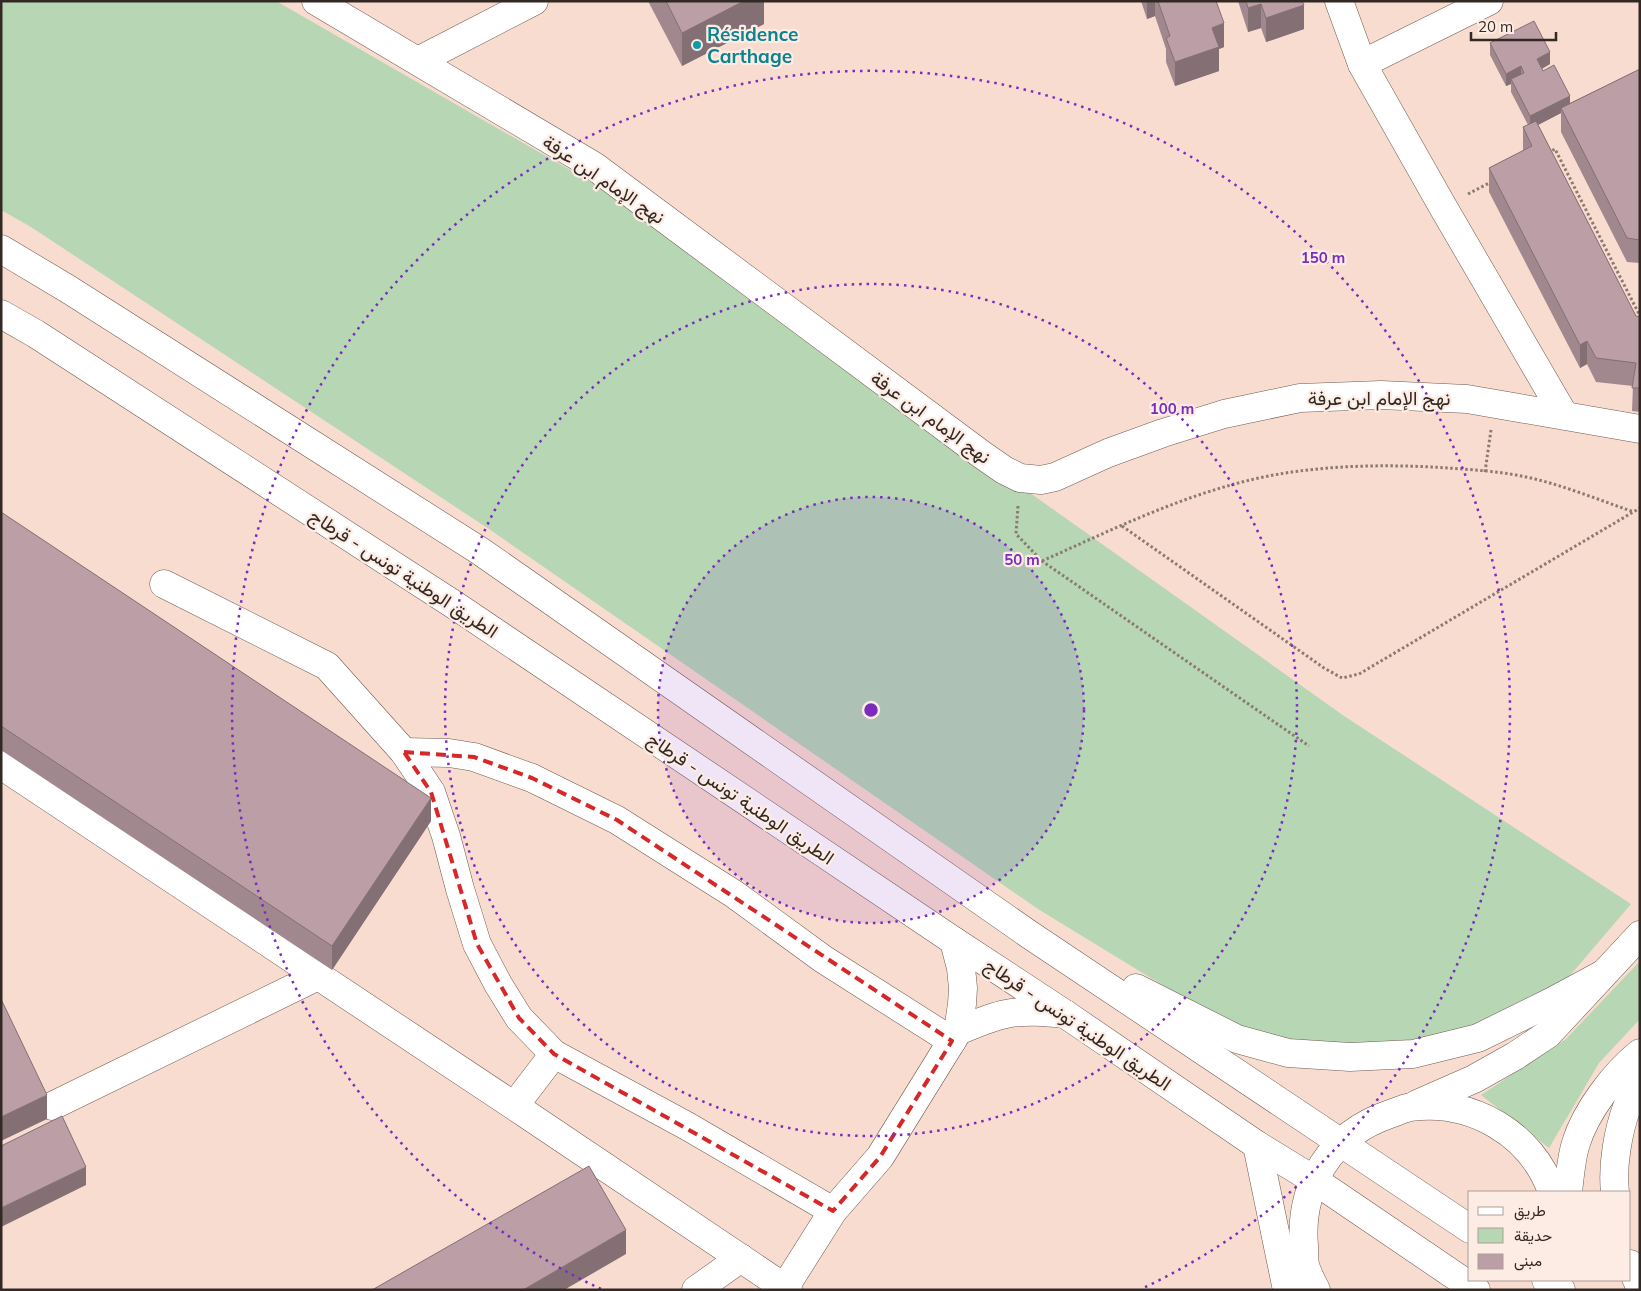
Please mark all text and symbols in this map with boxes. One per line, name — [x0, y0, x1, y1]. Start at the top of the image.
scale bar — [1471, 10, 1556, 42]
text: 20 m — [1478, 17, 1513, 36]
place label: Résidence Carthage — [707, 22, 798, 68]
marker: Résidence Carthage — [691, 39, 703, 51]
street label: نهج الإمام ابن عرفة — [537, 129, 670, 230]
text: 150 m — [1301, 248, 1345, 267]
street label: نهج الإمام ابن عرفة — [865, 365, 996, 470]
street label: نهج الإمام ابن عرفة — [1308, 386, 1450, 412]
text: 100 m — [1150, 399, 1194, 418]
street label: الطريق الوطنية تونس - قرطاج — [305, 503, 503, 644]
text: 50 m — [1004, 550, 1040, 569]
centre of rings — [862, 701, 880, 719]
street label: الطريق الوطنية تونس - قرطاج — [642, 726, 839, 870]
street label: الطريق الوطنية تونس - قرطاج — [979, 952, 1176, 1096]
legend — [1468, 1191, 1631, 1281]
text: طريق — [1514, 1201, 1546, 1221]
text: حديقة — [1514, 1226, 1552, 1245]
text: مبنى — [1514, 1251, 1542, 1271]

